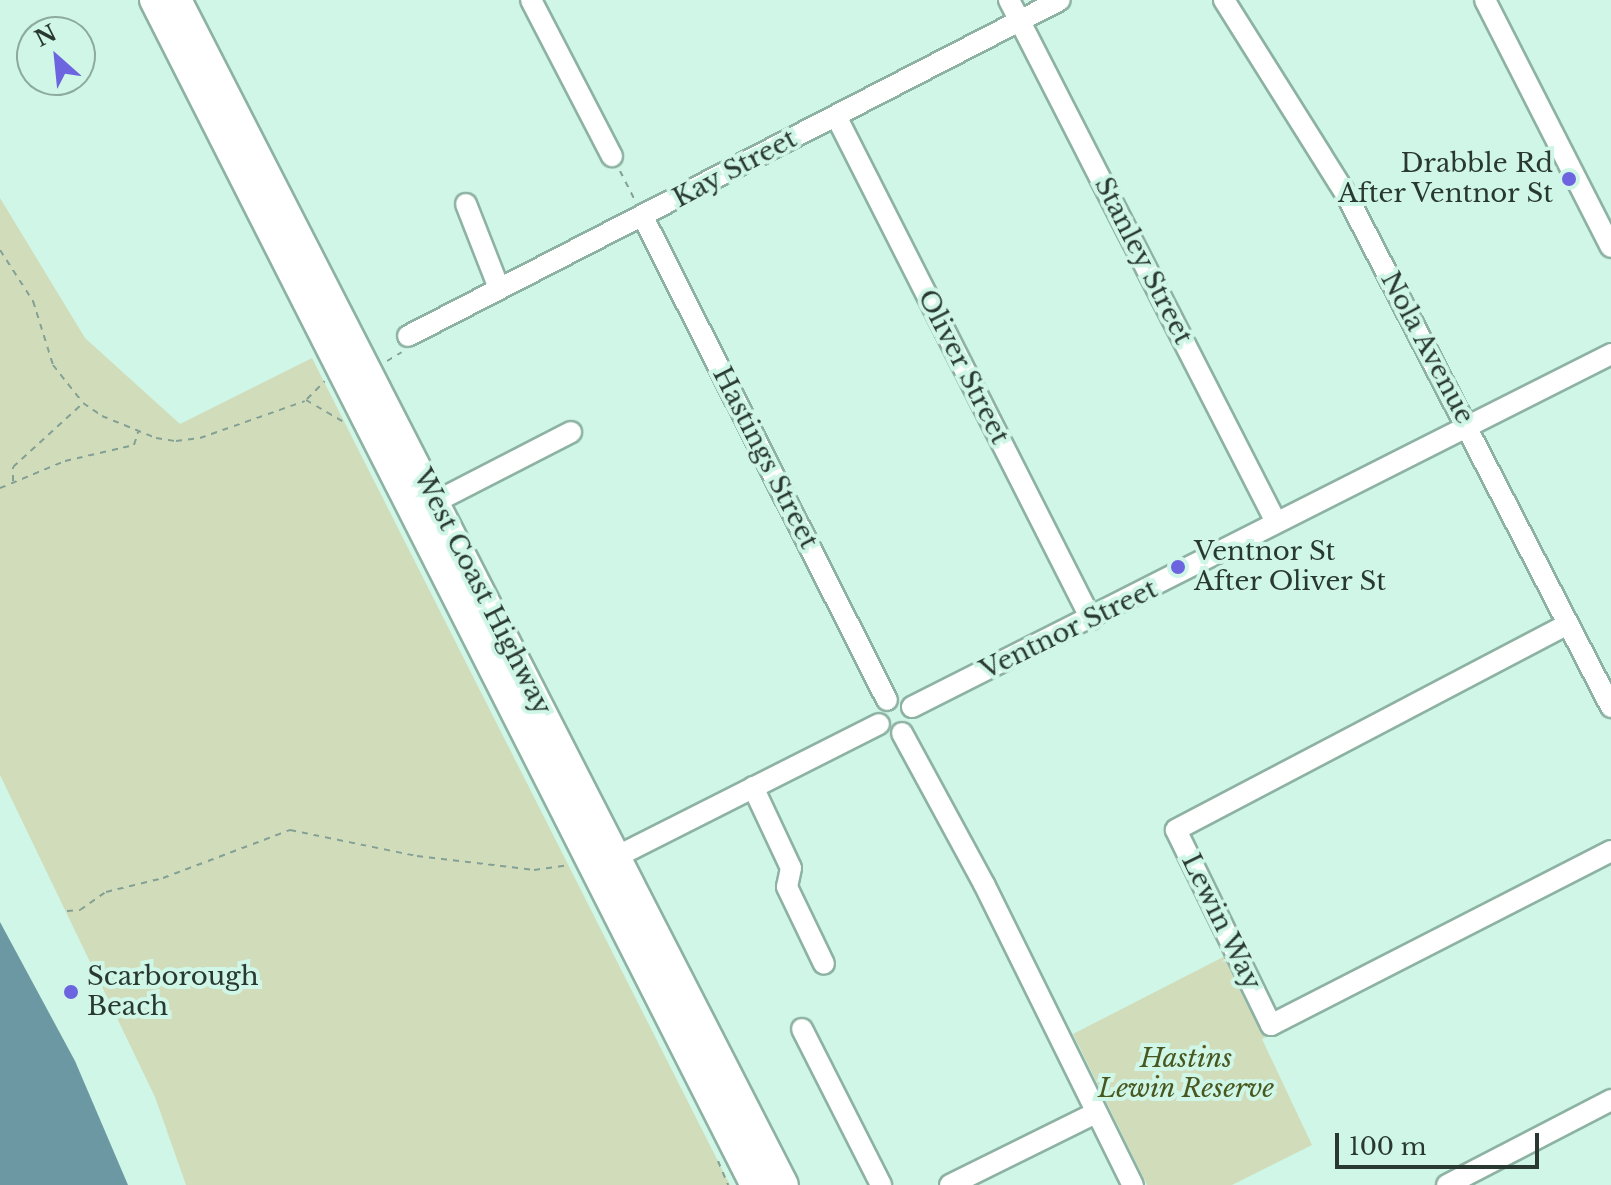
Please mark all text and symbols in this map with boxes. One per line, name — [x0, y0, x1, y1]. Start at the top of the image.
north arrow — [16, 16, 96, 96]
text: N — [30, 19, 61, 53]
street label: Kay Street — [667, 123, 803, 215]
place label: Drabble Rd After Ventnor St — [1336, 148, 1553, 210]
marker: Drabble Rd After Ventnor St — [1560, 170, 1578, 188]
street label: Stanley Street — [1087, 172, 1199, 350]
street label: Nola Avenue — [1374, 266, 1480, 430]
street label: Oliver Street — [911, 284, 1015, 450]
street label: Hastings Street — [706, 362, 824, 554]
street label: West Coast Highway — [406, 464, 558, 720]
place label: Ventnor St After Oliver St — [1194, 536, 1387, 598]
marker: Ventnor St After Oliver St — [1169, 558, 1187, 576]
street label: Ventnor Street — [975, 573, 1163, 687]
street label: Lewin Way — [1174, 848, 1268, 996]
place label: Scarborough Beach — [87, 961, 259, 1022]
marker: Scarborough Beach — [62, 983, 80, 1001]
park label: Hastins Lewin Reserve — [1098, 1043, 1274, 1104]
scale bar — [1339, 1117, 1543, 1167]
text: 100 m — [1349, 1132, 1427, 1161]

